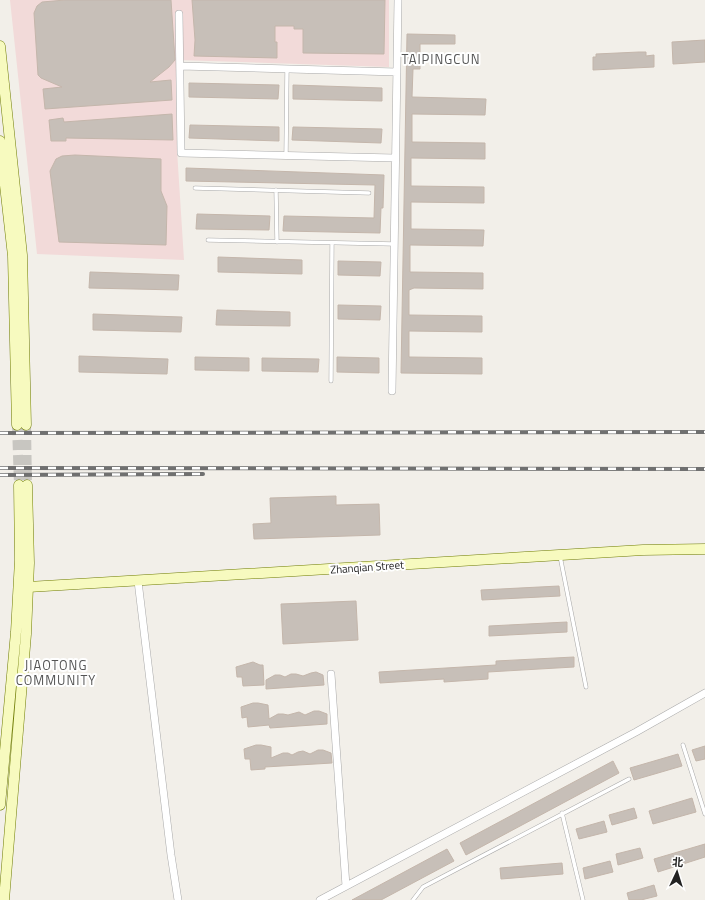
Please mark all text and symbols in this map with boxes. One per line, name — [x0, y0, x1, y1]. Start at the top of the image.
district label: TAIPINGCUN — [401, 49, 481, 69]
street label: Zhanqian Street — [330, 556, 404, 578]
district label: JIAOTONG COMMUNITY — [16, 655, 96, 690]
north arrow — [657, 852, 697, 892]
text: 北 — [672, 854, 684, 870]

